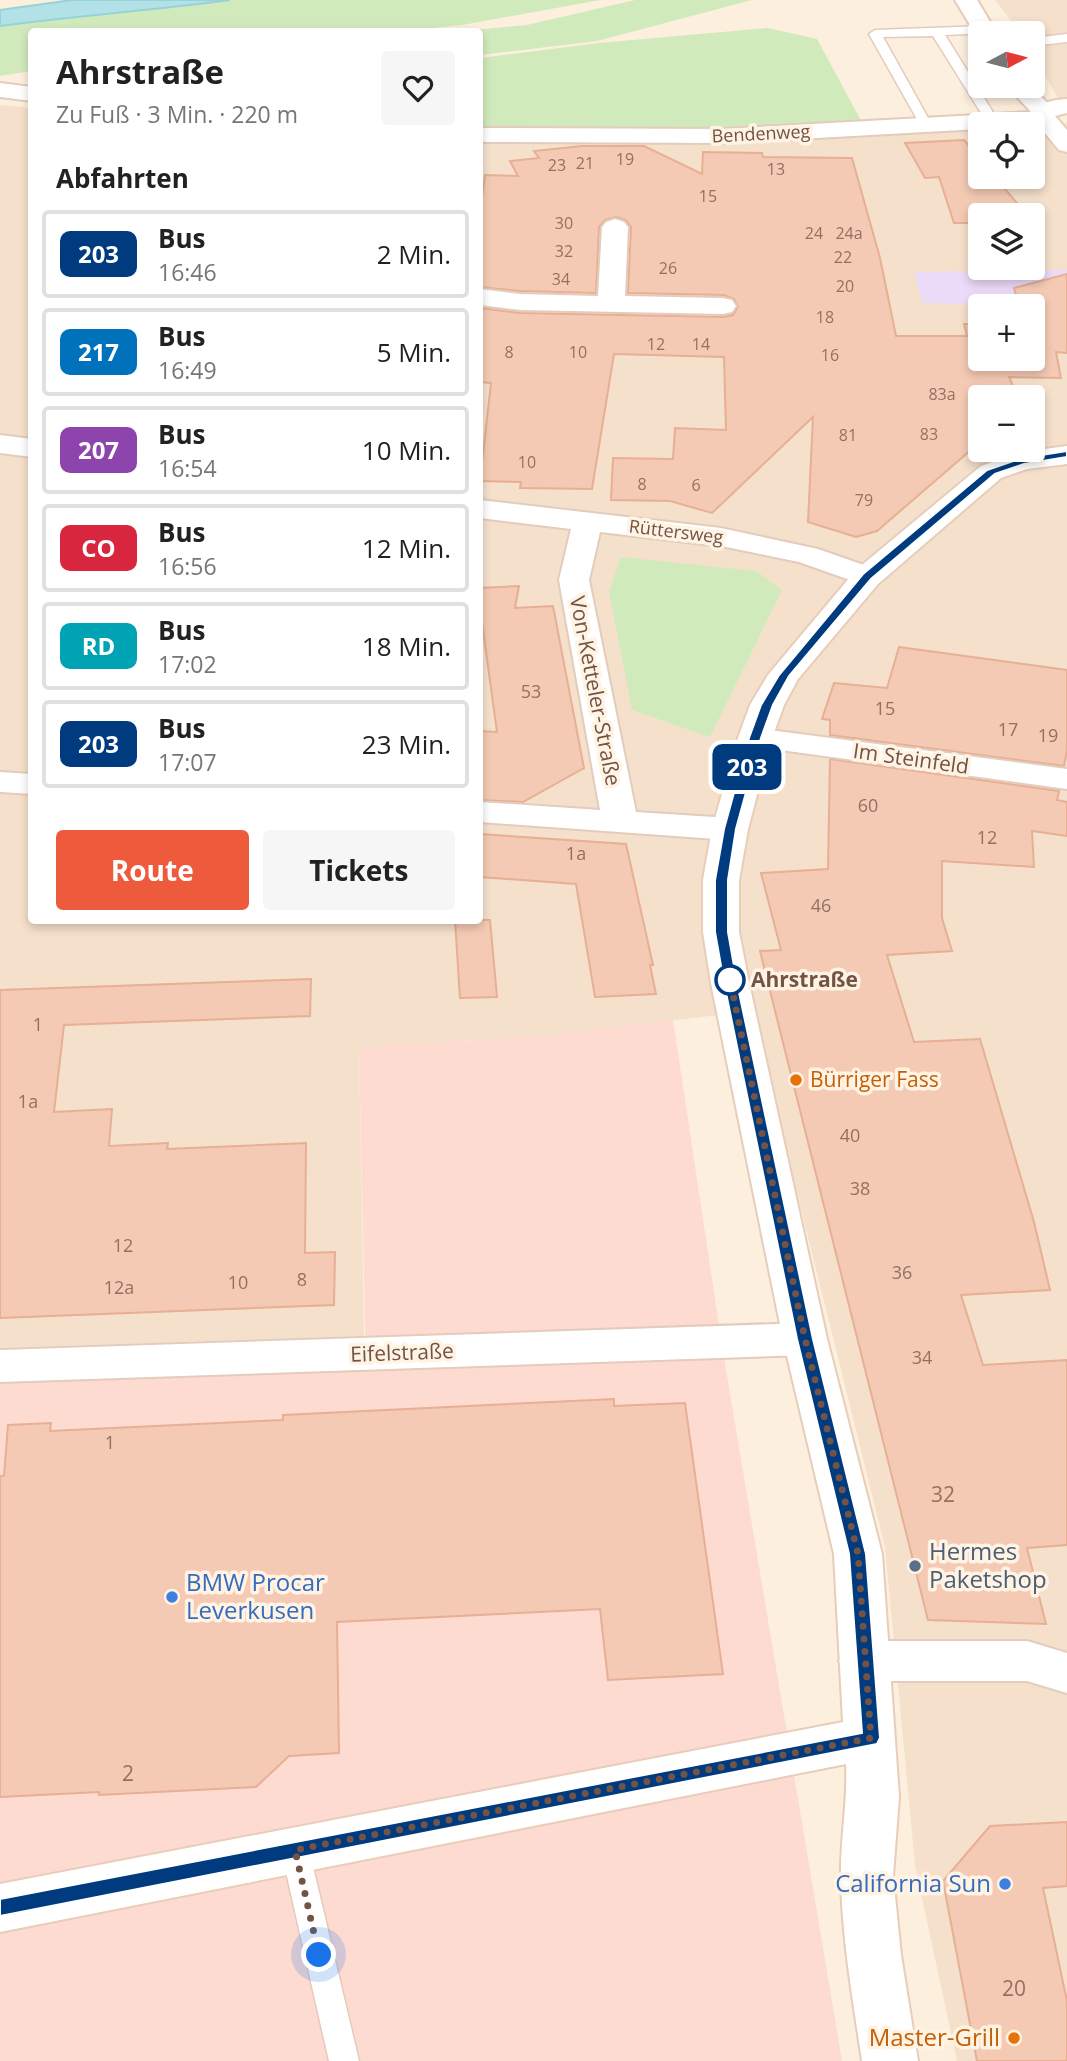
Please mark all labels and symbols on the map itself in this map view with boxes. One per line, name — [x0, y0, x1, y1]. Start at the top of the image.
north arrow — [968, 21, 1045, 98]
street label: Bendenweg — [711, 118, 811, 148]
house number: 19 — [616, 148, 634, 170]
house number: 21 — [576, 152, 594, 174]
house number: 23 — [548, 154, 566, 176]
house number: 13 — [767, 158, 785, 180]
house number: 15 — [699, 185, 717, 207]
house number: 30 — [555, 212, 573, 234]
house number: 24 — [805, 222, 823, 244]
house number: 24a — [835, 222, 863, 244]
house number: 32 — [555, 240, 573, 262]
house number: 22 — [834, 246, 852, 268]
house number: 26 — [659, 257, 677, 279]
house number: 34 — [552, 268, 570, 290]
house number: 20 — [836, 275, 854, 297]
house number: 18 — [816, 306, 834, 328]
house number: 12 — [647, 333, 665, 355]
house number: 14 — [692, 333, 710, 355]
house number: 8 — [504, 341, 514, 363]
house number: 10 — [569, 341, 587, 363]
house number: 16 — [821, 344, 839, 366]
house number: 83a — [928, 383, 956, 405]
house number: 83 — [920, 423, 938, 445]
house number: 81 — [839, 424, 857, 446]
house number: 10 — [518, 451, 536, 473]
house number: 8 — [637, 473, 647, 495]
house number: 6 — [691, 474, 701, 496]
house number: 79 — [855, 489, 873, 511]
street label: Rüttersweg — [628, 513, 725, 549]
street label: Von-Ketteler-Straße — [564, 594, 628, 788]
house number: 53 — [521, 679, 541, 703]
house number: 15 — [875, 696, 895, 720]
house number: 17 — [998, 717, 1018, 741]
house number: 19 — [1038, 723, 1058, 747]
street label: Im Steinfeld — [851, 736, 971, 780]
line badge: 203 — [707, 744, 787, 790]
house number: 60 — [858, 793, 878, 817]
house number: 12 — [977, 825, 997, 849]
house number: 1a — [566, 841, 586, 865]
house number: 46 — [811, 893, 831, 917]
marker: Ahrstraße — [715, 965, 745, 995]
place label: Ahrstraße — [751, 965, 858, 993]
house number: 1 — [33, 1012, 43, 1036]
place label: Bürriger Fass — [810, 1065, 939, 1093]
marker: Bürriger Fass — [788, 1072, 804, 1088]
house number: 1a — [18, 1089, 38, 1113]
house number: 40 — [840, 1123, 860, 1147]
house number: 38 — [850, 1176, 870, 1200]
house number: 12 — [113, 1233, 133, 1257]
house number: 36 — [892, 1260, 912, 1284]
house number: 8 — [297, 1267, 307, 1291]
house number: 10 — [228, 1270, 248, 1294]
house number: 12a — [104, 1275, 134, 1299]
street label: Eifelstraße — [350, 1336, 454, 1368]
house number: 34 — [912, 1345, 932, 1369]
house number: 1 — [105, 1430, 115, 1454]
house number: 32 — [931, 1480, 955, 1508]
place label: Hermes Paketshop — [929, 1534, 1047, 1595]
marker: Hermes Paketshop — [907, 1558, 923, 1574]
place label: BMW Procar Leverkusen — [186, 1565, 325, 1626]
marker: BMW Procar Leverkusen — [164, 1589, 180, 1605]
house number: 2 — [122, 1759, 134, 1787]
place label: California Sun — [835, 1866, 991, 1899]
marker: California Sun — [997, 1876, 1013, 1892]
your location — [301, 1937, 336, 1972]
house number: 20 — [1002, 1974, 1026, 2002]
place label: Master-Grill — [869, 2020, 1000, 2053]
marker: Master-Grill — [1006, 2030, 1022, 2046]

